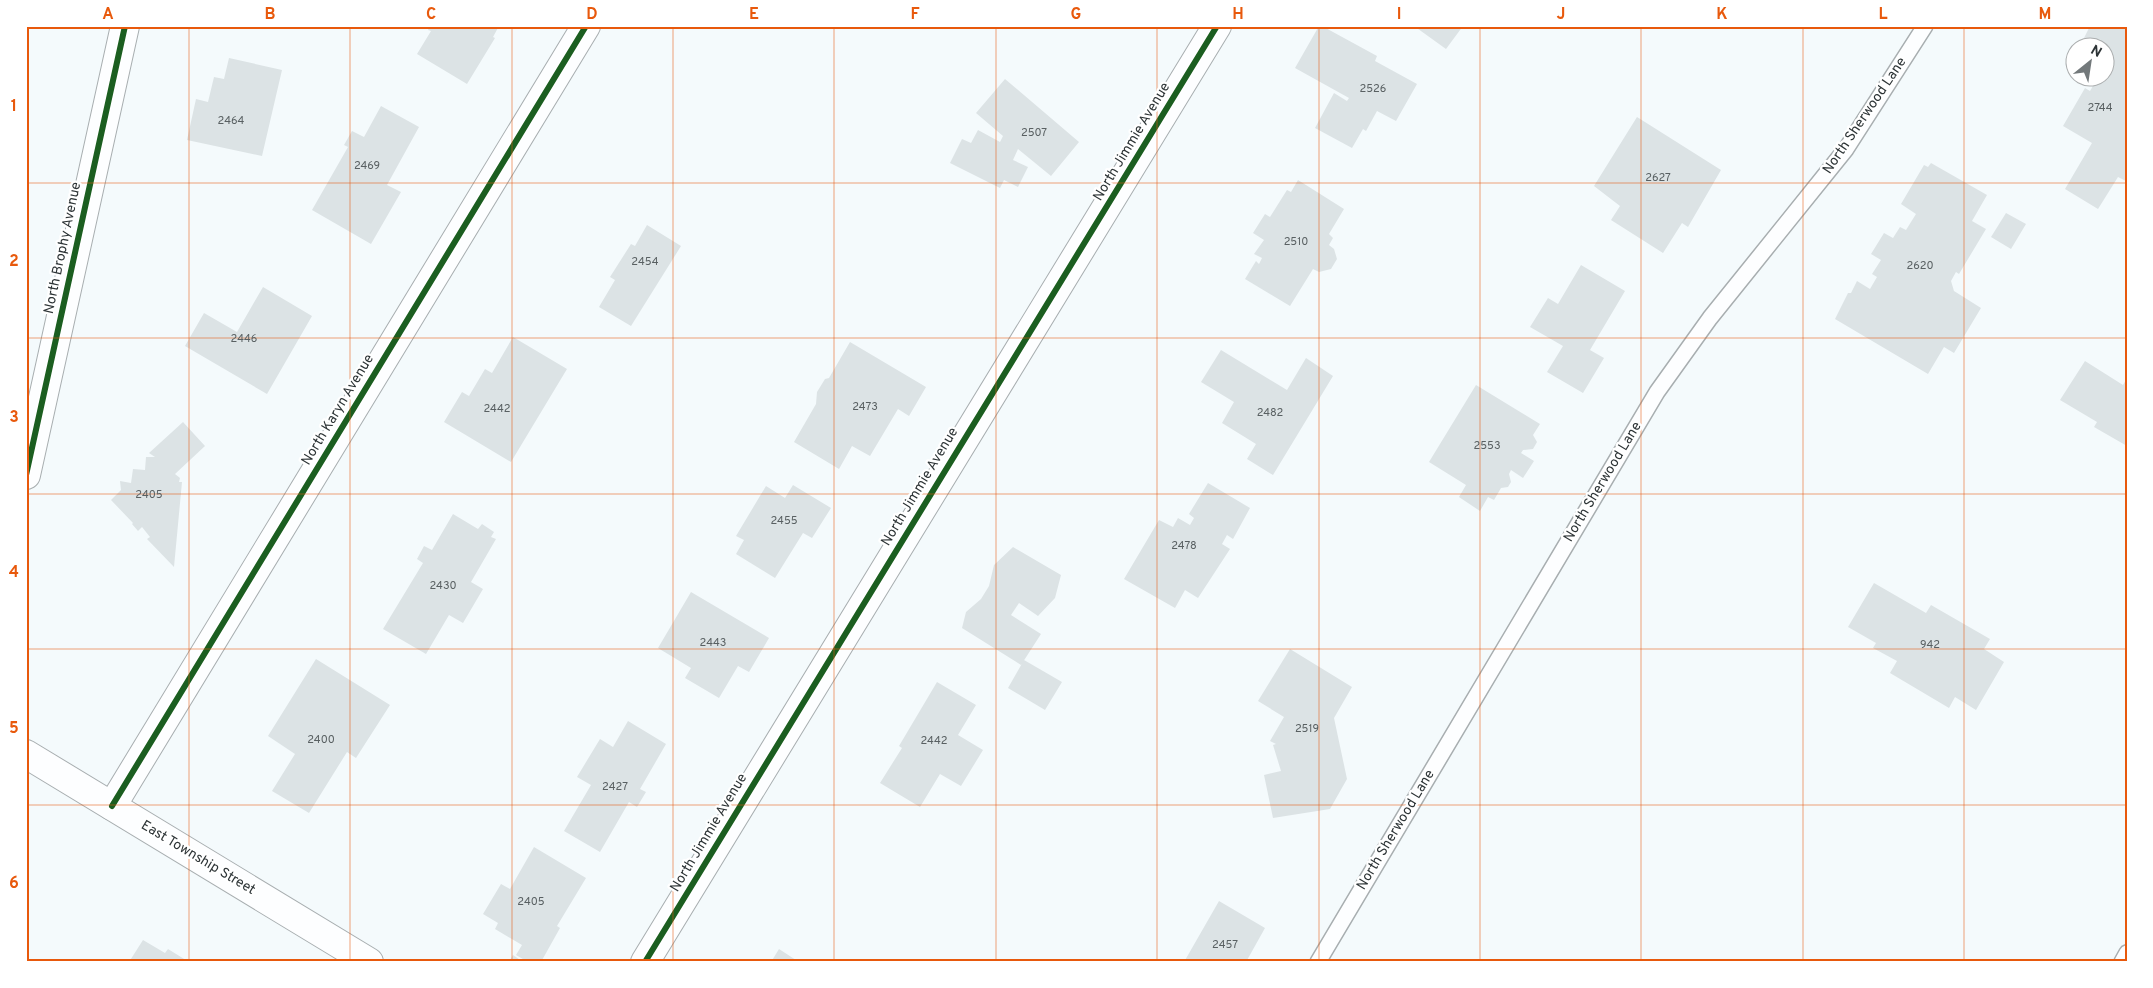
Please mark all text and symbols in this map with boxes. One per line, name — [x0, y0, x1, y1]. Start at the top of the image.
text: A — [102, 5, 114, 25]
text: B — [264, 5, 276, 25]
text: C — [426, 5, 436, 25]
text: D — [586, 5, 598, 25]
text: E — [749, 5, 759, 25]
text: F — [910, 5, 920, 25]
text: G — [1071, 5, 1081, 25]
text: H — [1232, 5, 1244, 25]
text: I — [1397, 5, 1401, 25]
text: J — [1557, 5, 1565, 25]
text: K — [1716, 5, 1728, 25]
text: L — [1878, 5, 1888, 25]
text: M — [2039, 5, 2051, 25]
north arrow — [2066, 38, 2116, 88]
text: N — [2087, 42, 2104, 62]
street label: North Sherwood Lane — [1820, 54, 1910, 178]
street label: North Jimmie Avenue — [1090, 80, 1174, 204]
house number: 2526 — [1360, 82, 1386, 96]
text: 1 — [11, 97, 17, 117]
house number: 2744 — [2088, 101, 2113, 115]
house number: 2464 — [218, 114, 245, 128]
house number: 2507 — [1021, 126, 1047, 140]
house number: 2469 — [354, 159, 380, 173]
house number: 2627 — [1645, 171, 1671, 185]
street label: North Brophy Avenue — [41, 181, 85, 315]
house number: 2510 — [1284, 235, 1308, 249]
text: 2 — [9, 252, 19, 272]
house number: 2454 — [631, 255, 659, 269]
house number: 2620 — [1906, 259, 1934, 273]
house number: 2446 — [231, 332, 257, 346]
street label: North Karyn Avenue — [298, 351, 378, 469]
house number: 2473 — [852, 400, 878, 414]
house number: 2442 — [483, 402, 511, 416]
house number: 2482 — [1257, 406, 1283, 420]
text: 3 — [9, 408, 19, 428]
street label: North Sherwood Lane — [1560, 419, 1646, 545]
street label: North Jimmie Avenue — [878, 425, 962, 549]
house number: 2553 — [1473, 439, 1501, 453]
house number: 2405 — [135, 488, 163, 502]
house number: 2455 — [770, 514, 798, 528]
house number: 2478 — [1171, 539, 1197, 553]
text: 4 — [9, 563, 19, 583]
house number: 2430 — [429, 579, 457, 593]
house number: 2443 — [700, 636, 726, 650]
house number: 942 — [1920, 638, 1940, 652]
text: 5 — [9, 719, 19, 739]
house number: 2519 — [1295, 722, 1319, 736]
house number: 2400 — [307, 733, 335, 747]
house number: 2442 — [920, 734, 948, 748]
street label: North Sherwood Lane — [1353, 767, 1439, 893]
street label: North Jimmie Avenue — [667, 771, 751, 895]
house number: 2427 — [602, 780, 628, 794]
street label: East Township Street — [138, 817, 258, 899]
text: 6 — [9, 874, 19, 894]
house number: 2405 — [517, 895, 545, 909]
house number: 2457 — [1212, 938, 1238, 952]

